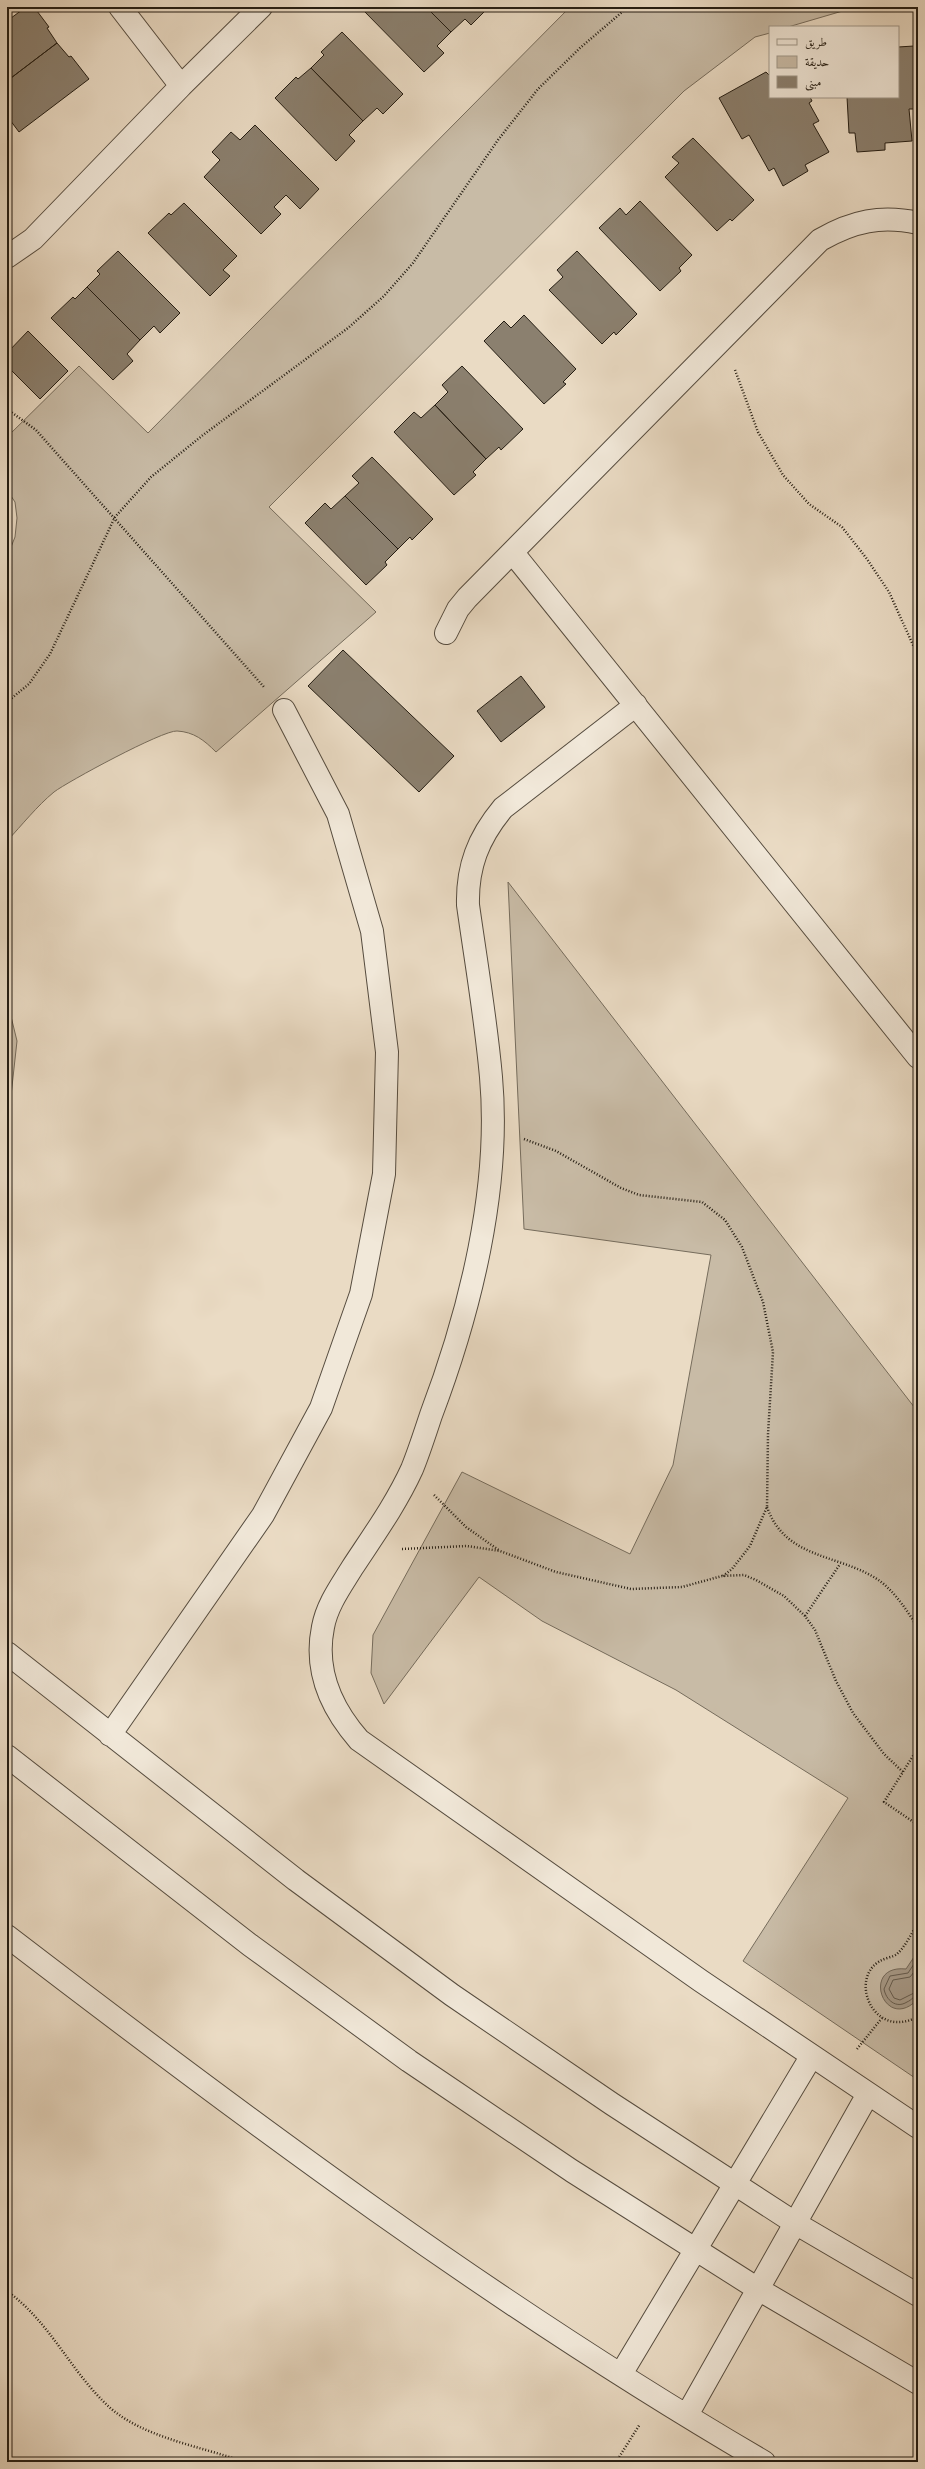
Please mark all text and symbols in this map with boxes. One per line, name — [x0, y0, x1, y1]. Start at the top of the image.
legend — [769, 26, 899, 98]
text: طريق — [805, 34, 827, 50]
text: حديقة — [805, 54, 829, 70]
text: مبنى — [805, 74, 821, 91]

